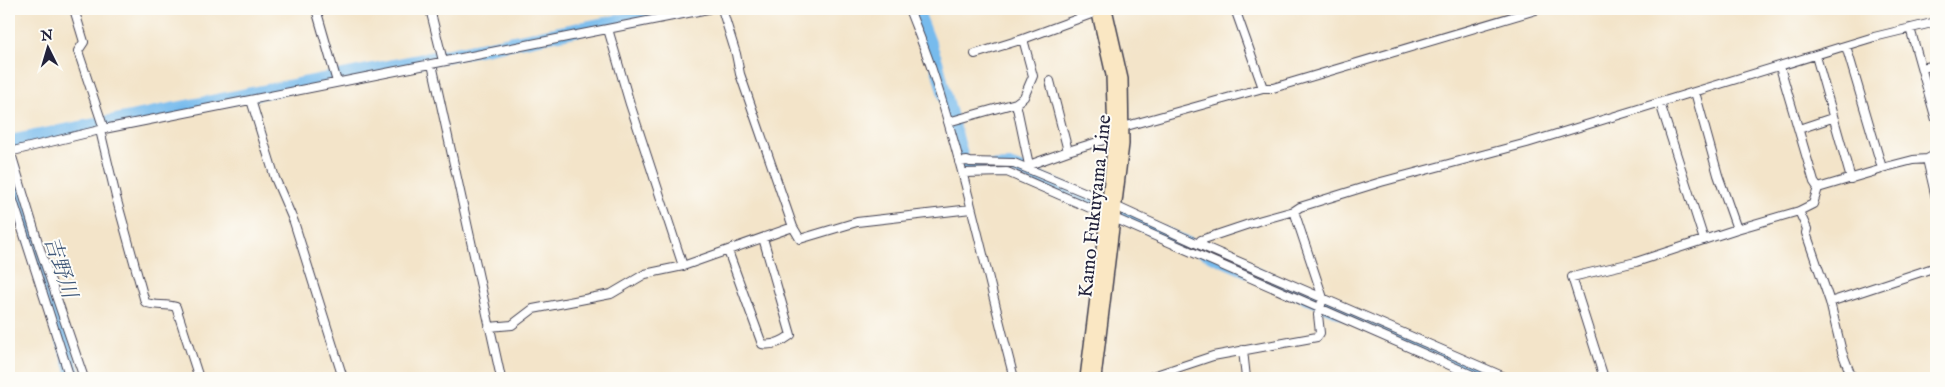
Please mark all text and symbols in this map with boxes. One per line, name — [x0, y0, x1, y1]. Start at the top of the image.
north arrow — [22, 22, 72, 72]
text: N — [39, 27, 54, 46]
street label: Kamo Fukuyama Line — [1073, 113, 1118, 299]
water label: 吉野川 — [37, 233, 83, 303]

